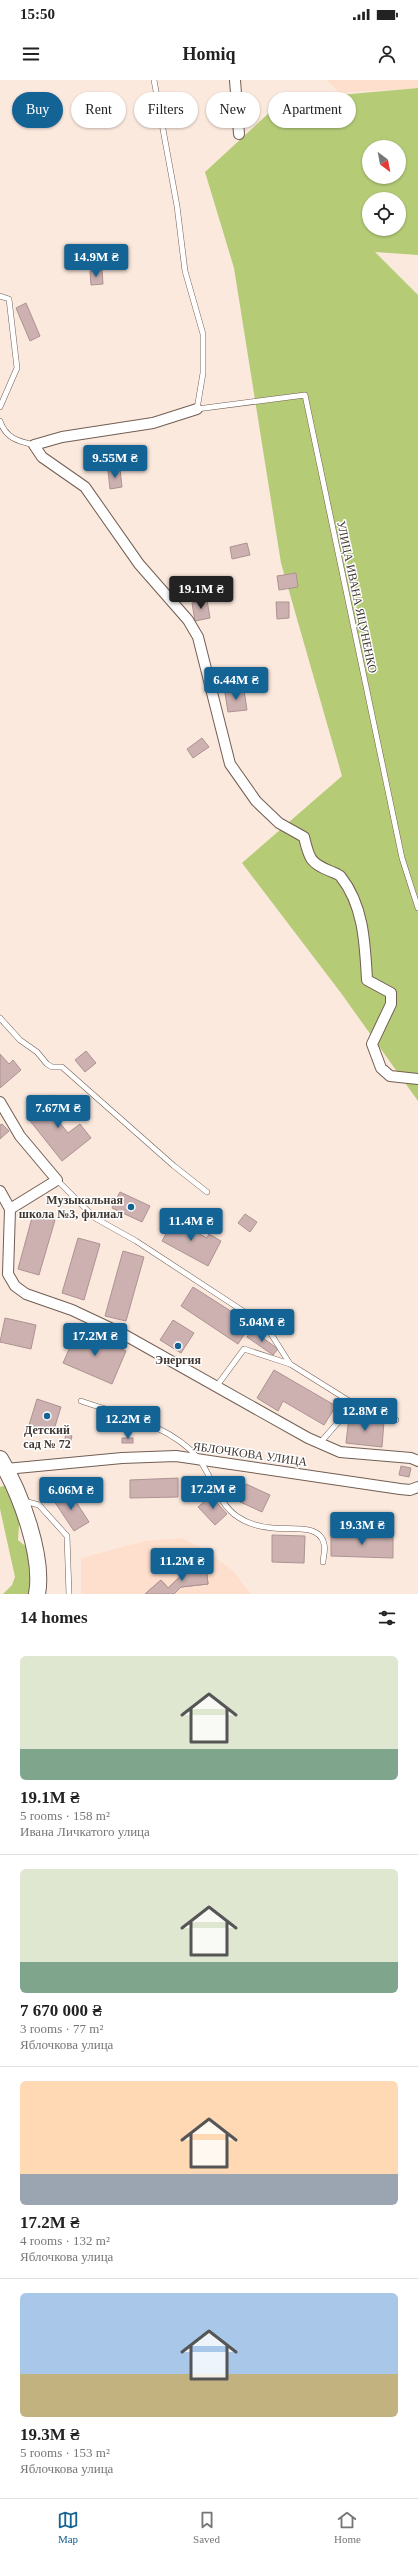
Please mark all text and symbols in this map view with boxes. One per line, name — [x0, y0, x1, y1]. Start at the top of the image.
text: 15:50 — [20, 6, 55, 22]
icon: menu — [20, 43, 42, 65]
icon: person — [376, 43, 398, 65]
text: Homiq — [182, 44, 236, 64]
chip: Buy — [12, 92, 63, 128]
chip: Rent — [71, 92, 126, 128]
chip: Filters — [134, 92, 198, 128]
chip: New — [206, 92, 260, 128]
chip: Apartment — [268, 92, 356, 128]
north arrow — [362, 140, 406, 184]
map controls — [362, 140, 406, 236]
button: locate — [362, 192, 406, 236]
pin: 14.9M ₴ — [59, 244, 133, 278]
text: 14.9M ₴ — [73, 249, 119, 264]
pin: 9.55M ₴ — [78, 445, 152, 479]
text: 9.55M ₴ — [92, 450, 138, 465]
street label: УЛИЦА ИВАНА ЯЦУНЕНКО — [334, 520, 380, 675]
pin: 19.1M ₴ — [164, 576, 238, 610]
text: 19.1M ₴ — [178, 581, 224, 596]
pin: 6.44M ₴ — [199, 667, 273, 701]
text: 6.44M ₴ — [213, 672, 259, 687]
pin: 7.67M ₴ — [21, 1095, 95, 1129]
text: 7.67M ₴ — [35, 1100, 81, 1115]
place label: Музыкальная школа №3, филиал — [19, 1193, 124, 1221]
marker: Музыкальная школа №3, филиал — [126, 1202, 136, 1212]
pin: 11.4M ₴ — [154, 1208, 228, 1242]
text: 11.4M ₴ — [169, 1213, 213, 1228]
pin: 5.04M ₴ — [225, 1309, 299, 1343]
text: 5.04M ₴ — [239, 1314, 285, 1329]
pin: 17.2M ₴ — [58, 1323, 132, 1357]
text: 17.2M ₴ — [72, 1328, 118, 1343]
marker: Энергия — [173, 1341, 183, 1351]
place label: Энергия — [155, 1353, 201, 1367]
pin: 12.8M ₴ — [328, 1398, 402, 1432]
text: 12.8M ₴ — [342, 1403, 388, 1418]
pin: 12.2M ₴ — [91, 1406, 165, 1440]
marker: Детский сад № 72 — [42, 1411, 52, 1421]
text: 12.2M ₴ — [105, 1411, 151, 1426]
place label: Детский сад № 72 — [23, 1423, 71, 1451]
street label: ЯБЛОЧКОВА УЛИЦА — [192, 1439, 308, 1469]
pin: 17.2M ₴ — [176, 1476, 250, 1510]
pin: 6.06M ₴ — [34, 1477, 108, 1511]
text: 17.2M ₴ — [190, 1481, 236, 1496]
text: 6.06M ₴ — [48, 1482, 94, 1497]
pin: 19.3M ₴ — [325, 1512, 399, 1546]
text: 19.3M ₴ — [339, 1517, 385, 1532]
pin: 11.2M ₴ — [145, 1548, 219, 1582]
text: 11.2M ₴ — [160, 1553, 204, 1568]
icon: filters — [376, 1607, 398, 1629]
text: 14 homes — [20, 1608, 88, 1627]
icon: home — [173, 1682, 245, 1754]
text: 19.1M ₴ — [20, 1788, 80, 1807]
text: 5 rooms · 158 m² — [20, 1808, 110, 1823]
text: Ивана Личкатого улица — [20, 1824, 150, 1839]
icon: home — [173, 1895, 245, 1967]
text: 7 670 000 ₴ — [20, 2001, 102, 2020]
text: 3 rooms · 77 m² — [20, 2021, 103, 2036]
text: Яблочкова улица — [20, 2037, 113, 2052]
icon: home — [173, 2107, 245, 2179]
text: 17.2M ₴ — [20, 2213, 80, 2232]
text: 4 rooms · 132 m² — [20, 2233, 110, 2248]
text: Яблочкова улица — [20, 2249, 113, 2264]
icon: home — [173, 2319, 245, 2391]
text: 19.3M ₴ — [20, 2425, 80, 2444]
text: 5 rooms · 153 m² — [20, 2445, 110, 2460]
text: Яблочкова улица — [20, 2461, 113, 2476]
tab: Map — [57, 2509, 79, 2545]
tab: Saved — [193, 2509, 220, 2545]
tab: Home — [334, 2509, 361, 2545]

